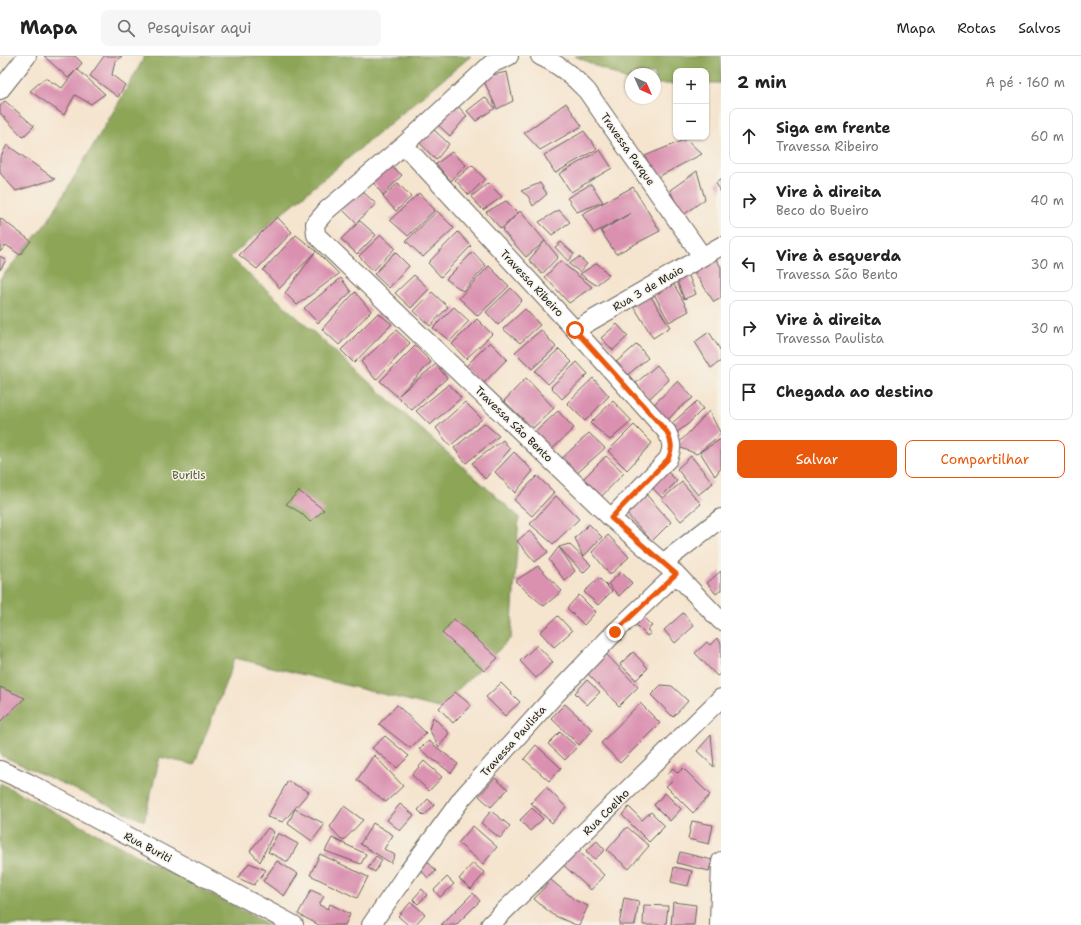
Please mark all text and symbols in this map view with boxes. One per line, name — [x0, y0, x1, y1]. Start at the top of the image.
search box — [101, 10, 381, 46]
text: Mapa — [20, 15, 77, 40]
icon: search — [115, 17, 137, 39]
text: Pesquisar aqui — [147, 18, 251, 38]
text: Mapa — [896, 19, 935, 37]
text: Rotas — [957, 19, 996, 37]
text: Salvos — [1018, 19, 1061, 37]
north arrow — [625, 68, 661, 104]
map controls — [673, 68, 709, 140]
button: + — [673, 68, 709, 104]
text: 2 min — [737, 71, 787, 93]
text: A pé · 160 m — [985, 74, 1065, 91]
button: − — [673, 104, 709, 140]
street label: Travessa Parque — [597, 110, 658, 189]
text: Siga em frente — [776, 118, 891, 138]
icon: ahead — [738, 125, 760, 147]
text: 60 m — [1031, 128, 1064, 145]
text: Travessa Ribeiro — [776, 138, 879, 155]
text: Vire à direita — [776, 182, 881, 202]
icon: right — [738, 189, 760, 211]
text: 40 m — [1030, 192, 1064, 209]
text: Beco do Bueiro — [776, 202, 869, 219]
street label: Travessa Ribeiro — [497, 246, 567, 320]
text: Vire à esquerda — [776, 246, 901, 266]
icon: left — [738, 253, 760, 275]
text: 30 m — [1030, 256, 1064, 273]
street label: Rua 3 de Maio — [610, 262, 687, 315]
text: Travessa São Bento — [776, 266, 898, 283]
text: Vire à direita — [776, 310, 881, 330]
icon: right — [738, 317, 760, 339]
text: 30 m — [1030, 320, 1064, 337]
route start — [566, 321, 584, 339]
text: Travessa Paulista — [776, 330, 884, 347]
icon: arrive — [738, 381, 760, 403]
text: Chegada ao destino — [776, 382, 933, 402]
street label: Travessa São Bento — [471, 383, 556, 466]
button: Salvar — [737, 440, 897, 478]
button: Compartilhar — [905, 440, 1065, 478]
park label: Buritis — [172, 468, 206, 483]
route end — [606, 623, 624, 641]
street label: Travessa Paulista — [477, 702, 550, 780]
street label: Rua Coelho — [580, 786, 633, 839]
street label: Rua Buriti — [121, 829, 174, 866]

